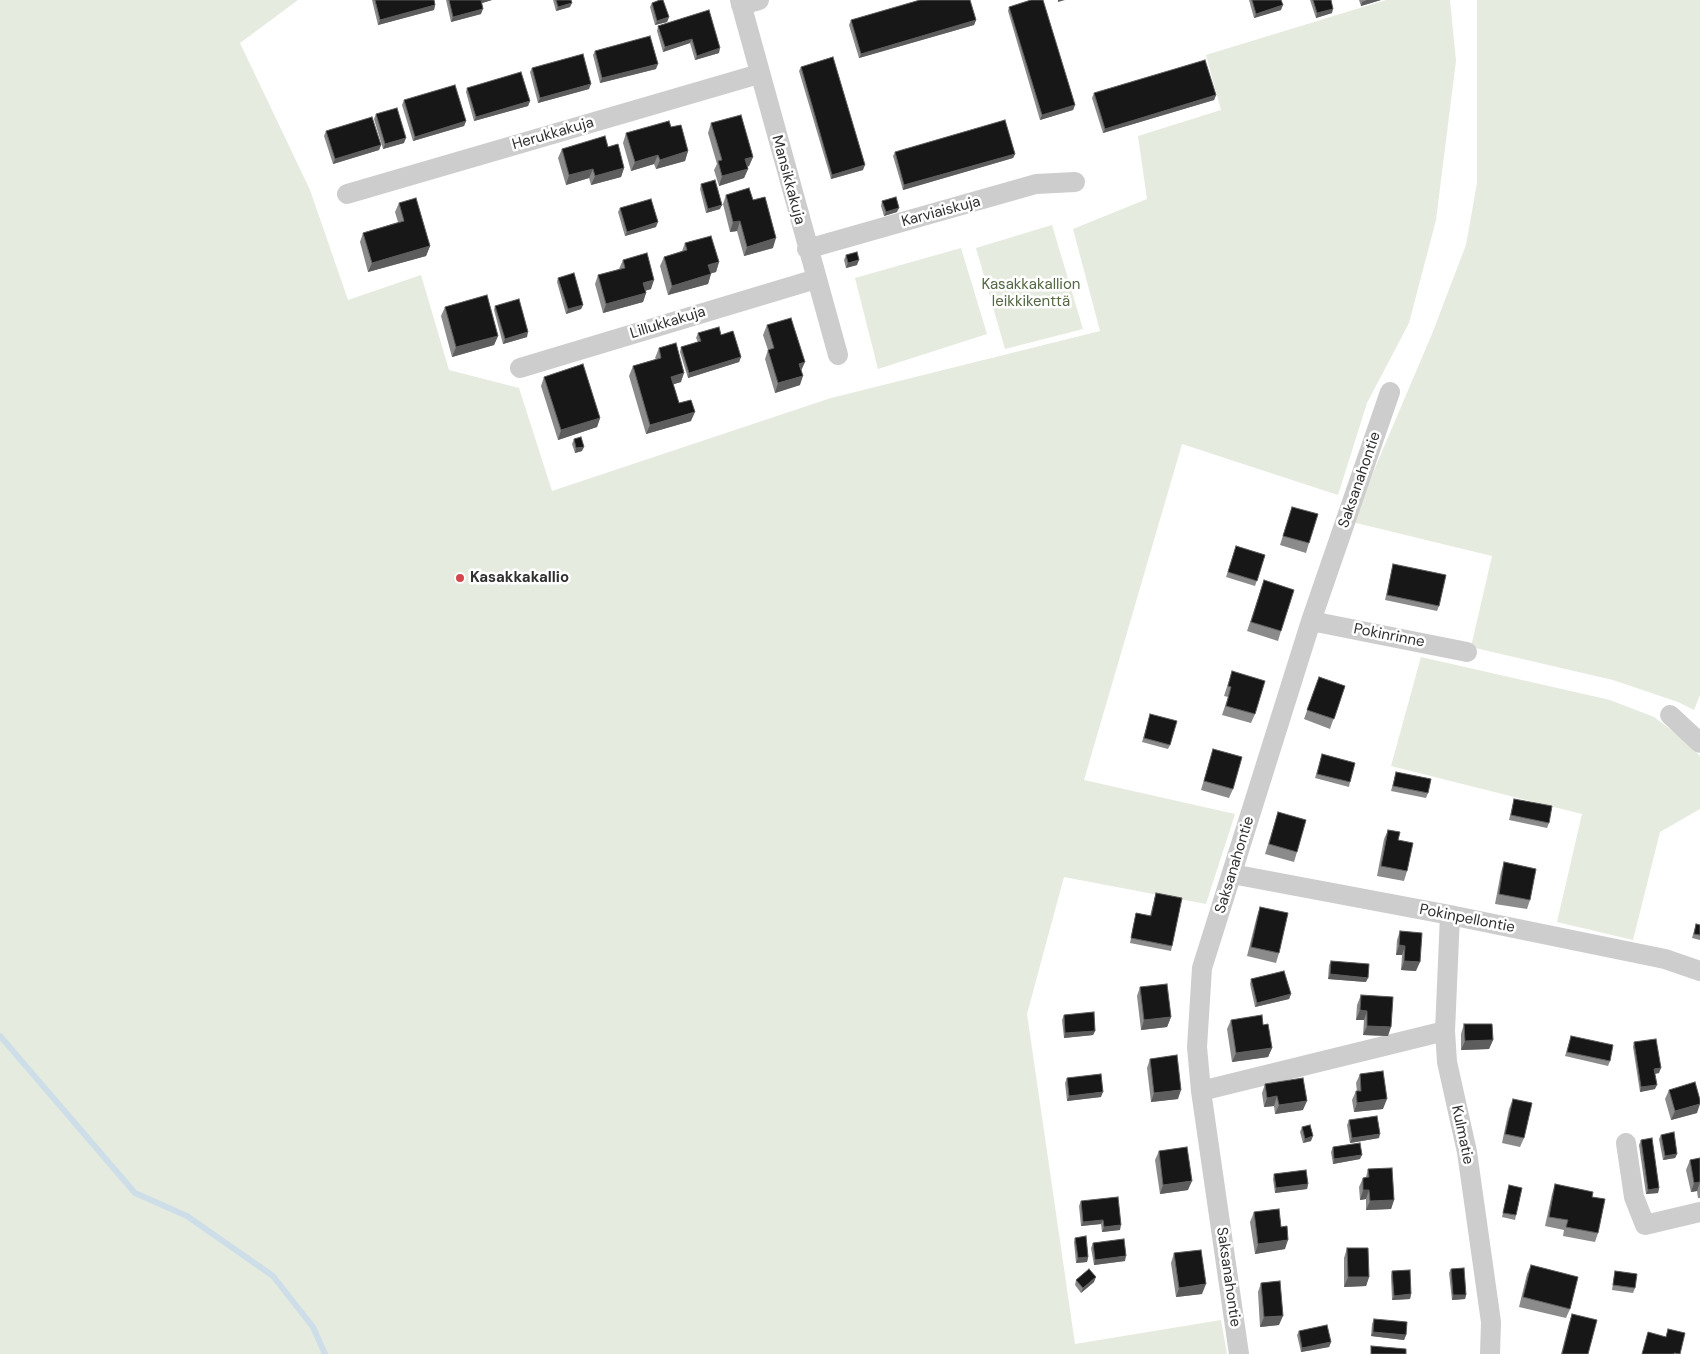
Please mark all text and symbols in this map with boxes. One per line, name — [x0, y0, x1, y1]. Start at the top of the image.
street label: Herukkakuja — [510, 114, 596, 154]
street label: Mansikkakuja — [767, 133, 809, 227]
street label: Karviaiskuja — [900, 193, 982, 231]
park label: Kasakkakallion leikkikenttä — [982, 276, 1080, 311]
street label: Lillukkakuja — [628, 303, 708, 343]
street label: Saksanahontie — [1335, 430, 1385, 530]
place label: Kasakkakallio — [470, 569, 569, 587]
marker: Kasakkakallio — [454, 572, 466, 584]
street label: Pokinrinne — [1352, 620, 1426, 652]
street label: Saksanahontie — [1212, 814, 1258, 916]
street label: Pokinpellontie — [1418, 901, 1516, 937]
street label: Kulmatie — [1447, 1104, 1477, 1166]
street label: Saksanahontie — [1212, 1226, 1244, 1328]

